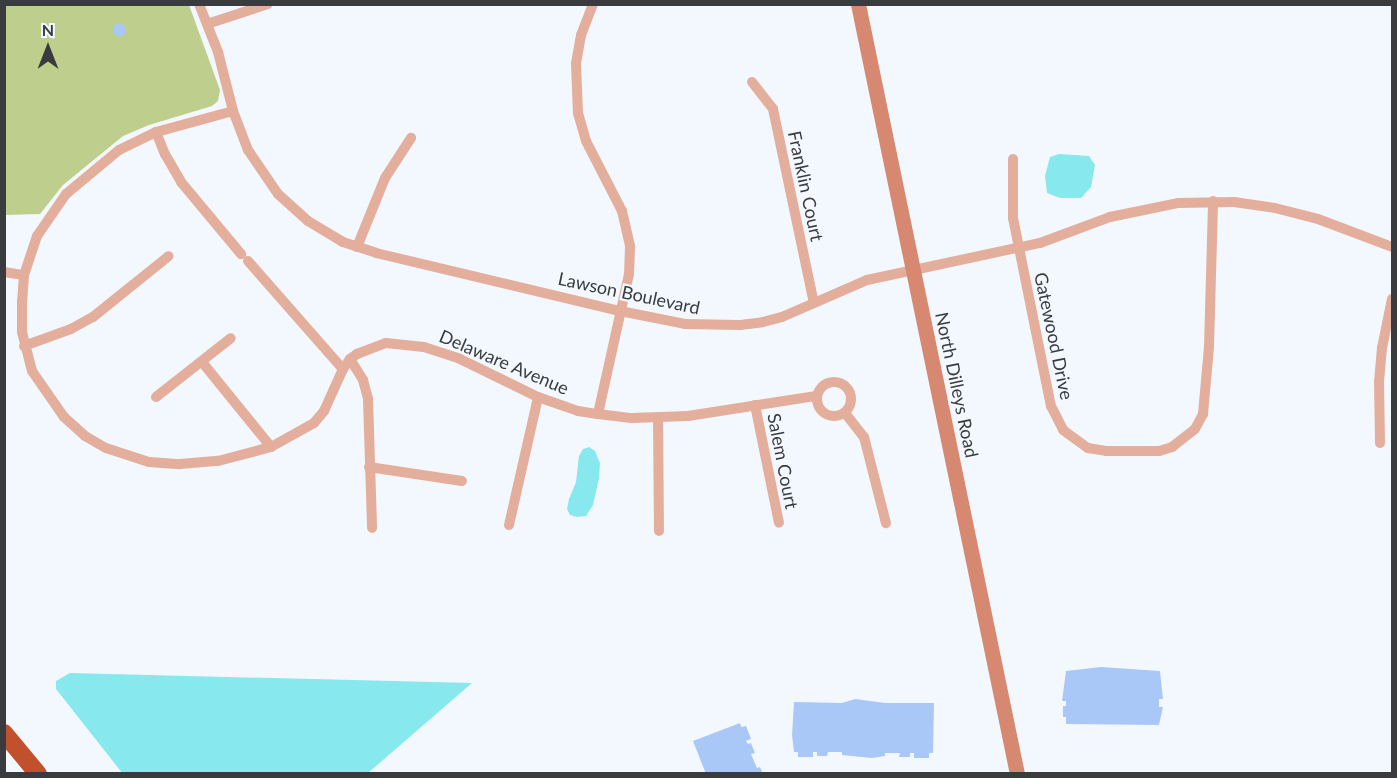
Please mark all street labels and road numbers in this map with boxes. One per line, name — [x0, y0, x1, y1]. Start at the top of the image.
street label: Franklin Court — [784, 129, 828, 243]
street label: Lawson Boulevard — [556, 267, 702, 319]
street label: Gatewood Drive — [1030, 270, 1078, 402]
street label: North Dilleys Road — [931, 310, 983, 460]
street label: Delaware Avenue — [436, 325, 572, 399]
street label: Salem Court — [763, 411, 803, 511]

